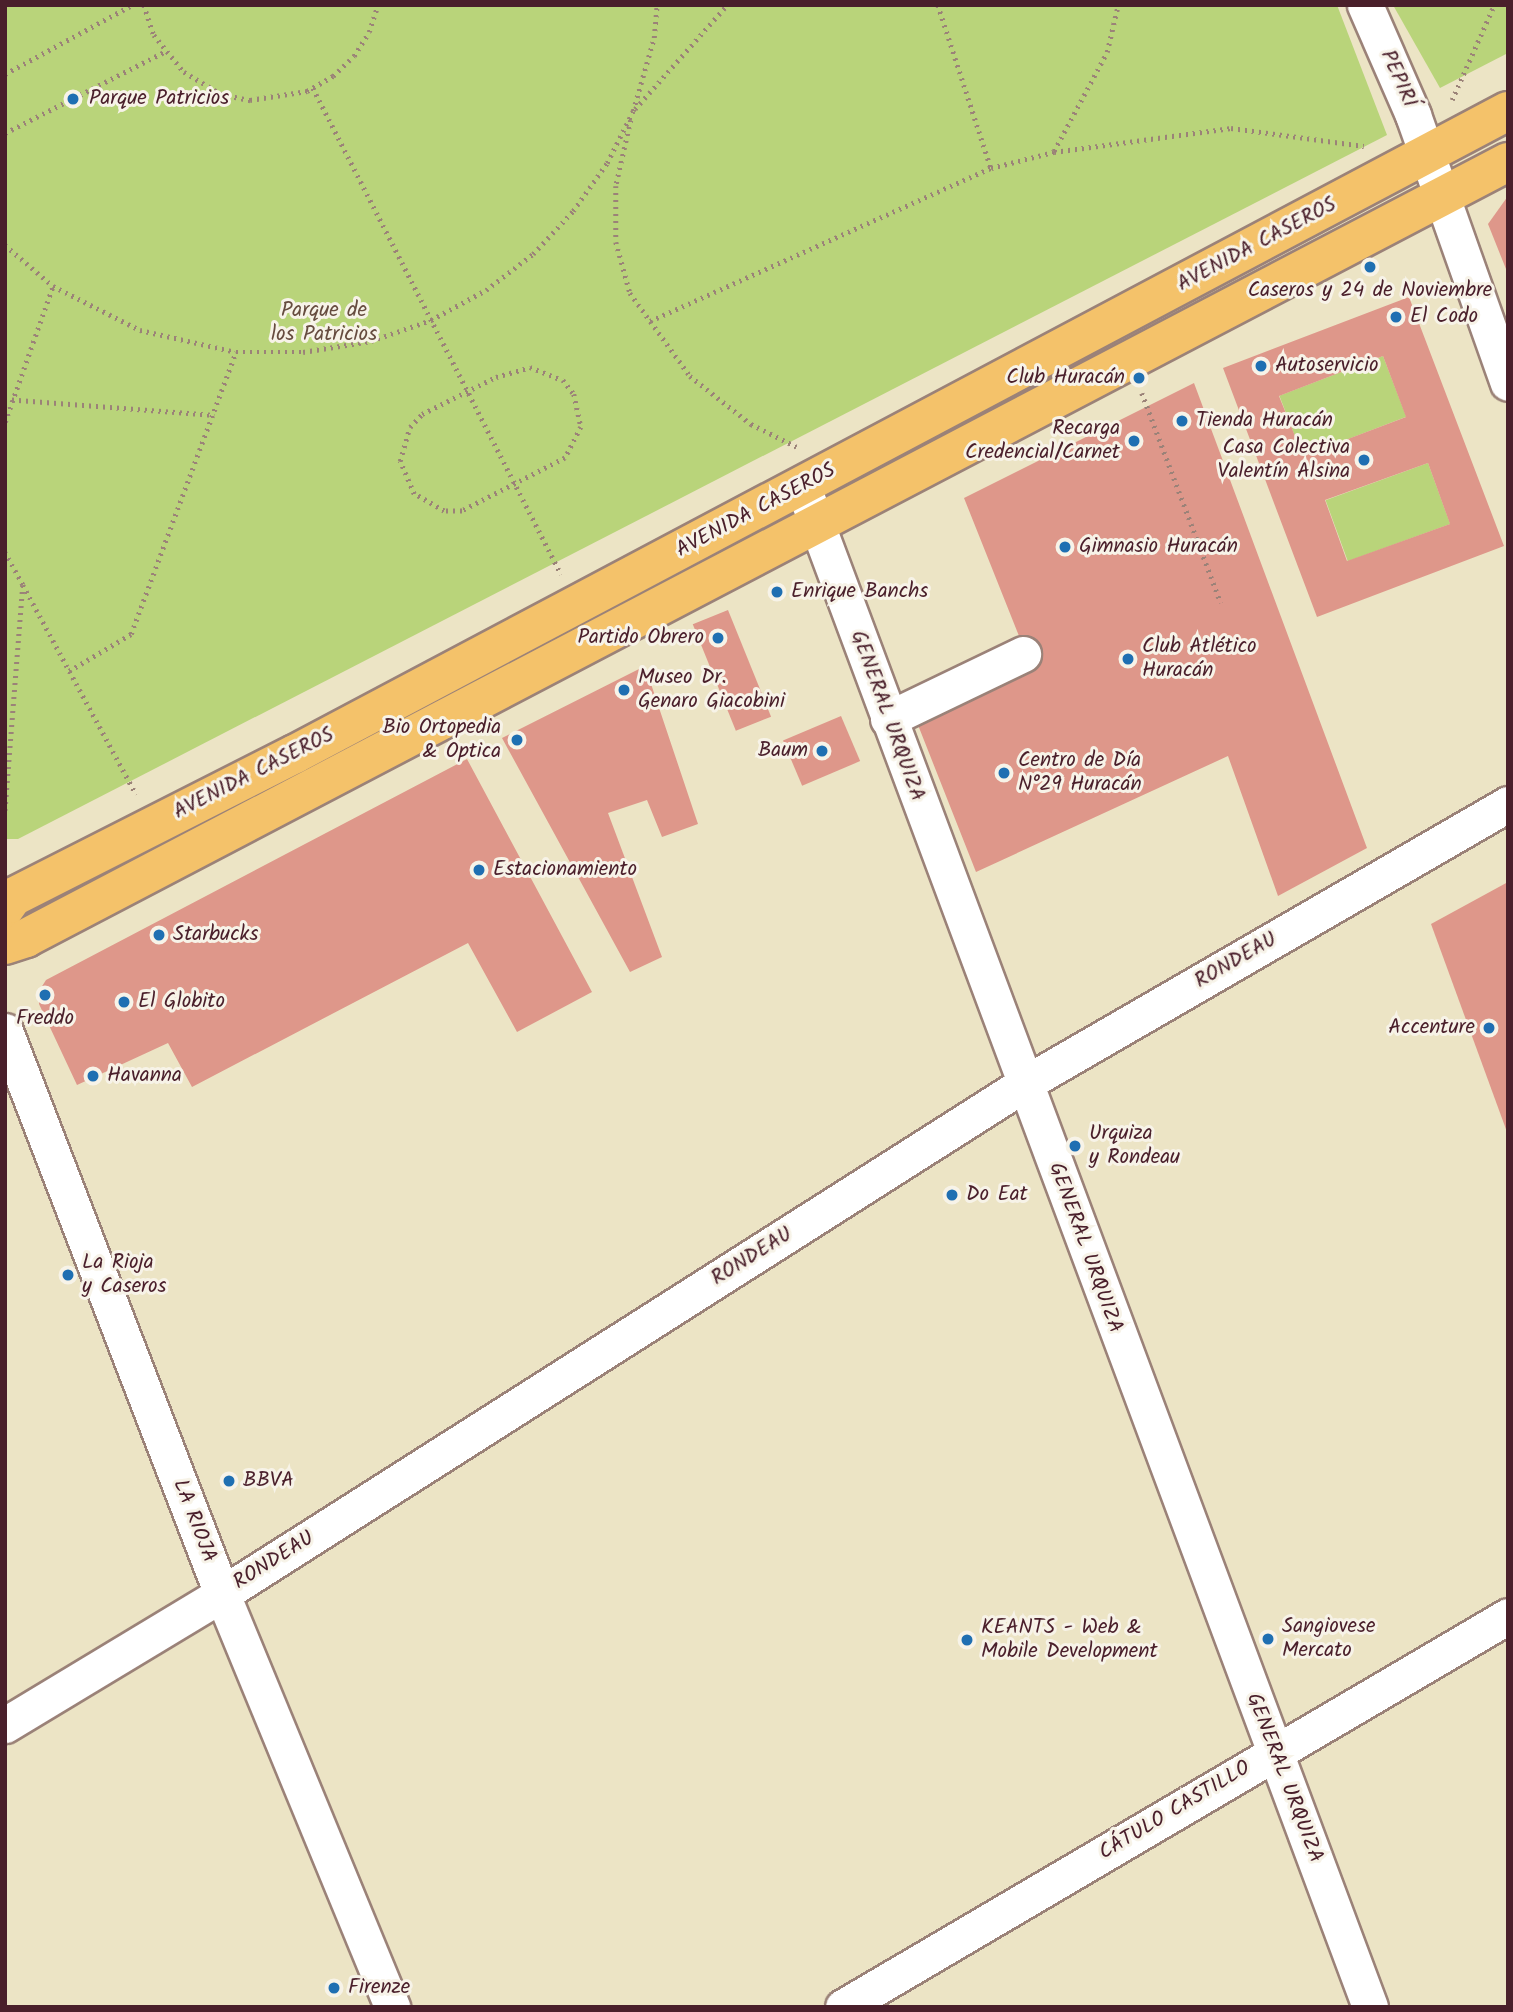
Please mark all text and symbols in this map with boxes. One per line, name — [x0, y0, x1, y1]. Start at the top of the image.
street label: PEPIRÍ — [1374, 46, 1422, 112]
place label: Parque Patricios — [89, 86, 229, 112]
marker: Parque Patricios — [63, 89, 83, 109]
street label: AVENIDA CASEROS — [1173, 192, 1341, 298]
marker: Caseros y 24 de Noviembre — [1362, 259, 1378, 275]
place label: Caseros y 24 de Noviembre — [1248, 278, 1492, 304]
park label: Parque de los Patricios — [271, 298, 377, 348]
place label: El Codo — [1410, 304, 1478, 330]
marker: El Codo — [1388, 309, 1404, 325]
place label: Autoservicio — [1275, 353, 1379, 379]
marker: Autoservicio — [1253, 358, 1269, 374]
place label: Club Huracán — [1006, 365, 1125, 391]
marker: Club Huracán — [1131, 370, 1147, 386]
place label: Tienda Huracán — [1196, 408, 1333, 434]
marker: Tienda Huracán — [1174, 413, 1190, 429]
place label: Recarga Credencial/Carnet — [965, 416, 1120, 466]
marker: Recarga Credencial/Carnet — [1126, 433, 1142, 449]
place label: Casa Colectiva Valentín Alsina — [1218, 435, 1350, 485]
marker: Casa Colectiva Valentín Alsina — [1356, 452, 1372, 468]
street label: AVENIDA CASEROS — [672, 458, 840, 564]
place label: Gimnasio Huracán — [1079, 534, 1238, 560]
marker: Gimnasio Huracán — [1057, 539, 1073, 555]
place label: Enrique Banchs — [791, 579, 928, 605]
marker: Enrique Banchs — [769, 584, 785, 600]
place label: Partido Obrero — [577, 625, 704, 651]
street label: GENERAL URQUIZA — [844, 627, 930, 805]
marker: Partido Obrero — [710, 630, 726, 646]
place label: Club Atlético Huracán — [1142, 634, 1256, 684]
marker: Club Atlético Huracán — [1120, 651, 1136, 667]
place label: Museo Dr. Genaro Giacobini — [638, 665, 785, 715]
marker: Museo Dr. Genaro Giacobini — [616, 682, 632, 698]
place label: Bio Ortopedia & Optica — [382, 715, 501, 765]
street label: AVENIDA CASEROS — [170, 723, 338, 825]
marker: Bio Ortopedia & Optica — [507, 730, 527, 750]
place label: Baum — [758, 738, 808, 764]
marker: Baum — [814, 743, 830, 759]
place label: Centro de Día N°29 Huracán — [1018, 748, 1142, 798]
marker: Centro de Día N°29 Huracán — [996, 765, 1012, 781]
place label: Estacionamiento — [493, 857, 637, 883]
marker: Estacionamiento — [471, 862, 487, 878]
place label: Starbucks — [173, 922, 258, 948]
marker: Starbucks — [151, 927, 167, 943]
street label: RONDEAU — [1191, 927, 1281, 995]
marker: Freddo — [37, 987, 53, 1003]
place label: El Globito — [138, 989, 225, 1015]
marker: El Globito — [116, 994, 132, 1010]
place label: Freddo — [16, 1006, 74, 1032]
place label: Accenture — [1388, 1015, 1475, 1041]
marker: Accenture — [1481, 1020, 1497, 1036]
place label: Havanna — [107, 1063, 182, 1089]
marker: Havanna — [85, 1068, 101, 1084]
place label: Urquiza y Rondeau — [1089, 1121, 1180, 1171]
marker: Urquiza y Rondeau — [1067, 1138, 1083, 1154]
street label: GENERAL URQUIZA — [1042, 1159, 1128, 1337]
place label: Do Eat — [966, 1182, 1028, 1208]
marker: Do Eat — [944, 1187, 960, 1203]
street label: RONDEAU — [707, 1222, 797, 1292]
place label: La Rioja y Caseros — [82, 1250, 167, 1300]
marker: La Rioja y Caseros — [60, 1267, 76, 1283]
place label: BBVA — [243, 1468, 294, 1494]
marker: BBVA — [221, 1473, 237, 1489]
street label: LA RIOJA — [167, 1476, 221, 1566]
street label: RONDEAU — [229, 1526, 319, 1596]
place label: Sangiovese Mercato — [1282, 1614, 1375, 1664]
place label: KEANTS - Web & Mobile Development — [981, 1615, 1158, 1665]
marker: Sangiovese Mercato — [1260, 1631, 1276, 1647]
marker: KEANTS - Web & Mobile Development — [959, 1632, 975, 1648]
street label: GENERAL URQUIZA — [1240, 1690, 1328, 1866]
street label: CÁTULO CASTILLO — [1095, 1756, 1255, 1866]
place label: Firenze — [348, 1975, 410, 2001]
marker: Firenze — [326, 1980, 342, 1996]

